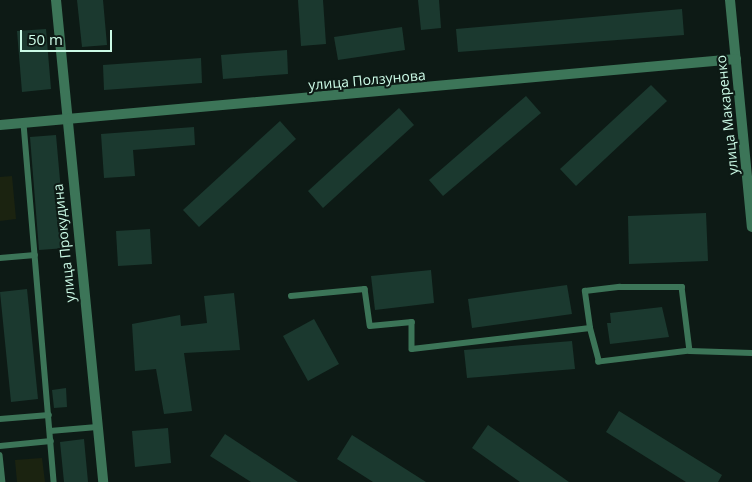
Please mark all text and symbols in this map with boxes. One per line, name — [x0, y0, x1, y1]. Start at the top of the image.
scale bar — [22, 20, 115, 52]
text: 50 m — [28, 29, 63, 49]
street label: улица Макаренко — [712, 54, 742, 176]
street label: улица Ползунова — [308, 67, 426, 93]
street label: улица Прокудина — [49, 183, 79, 303]

